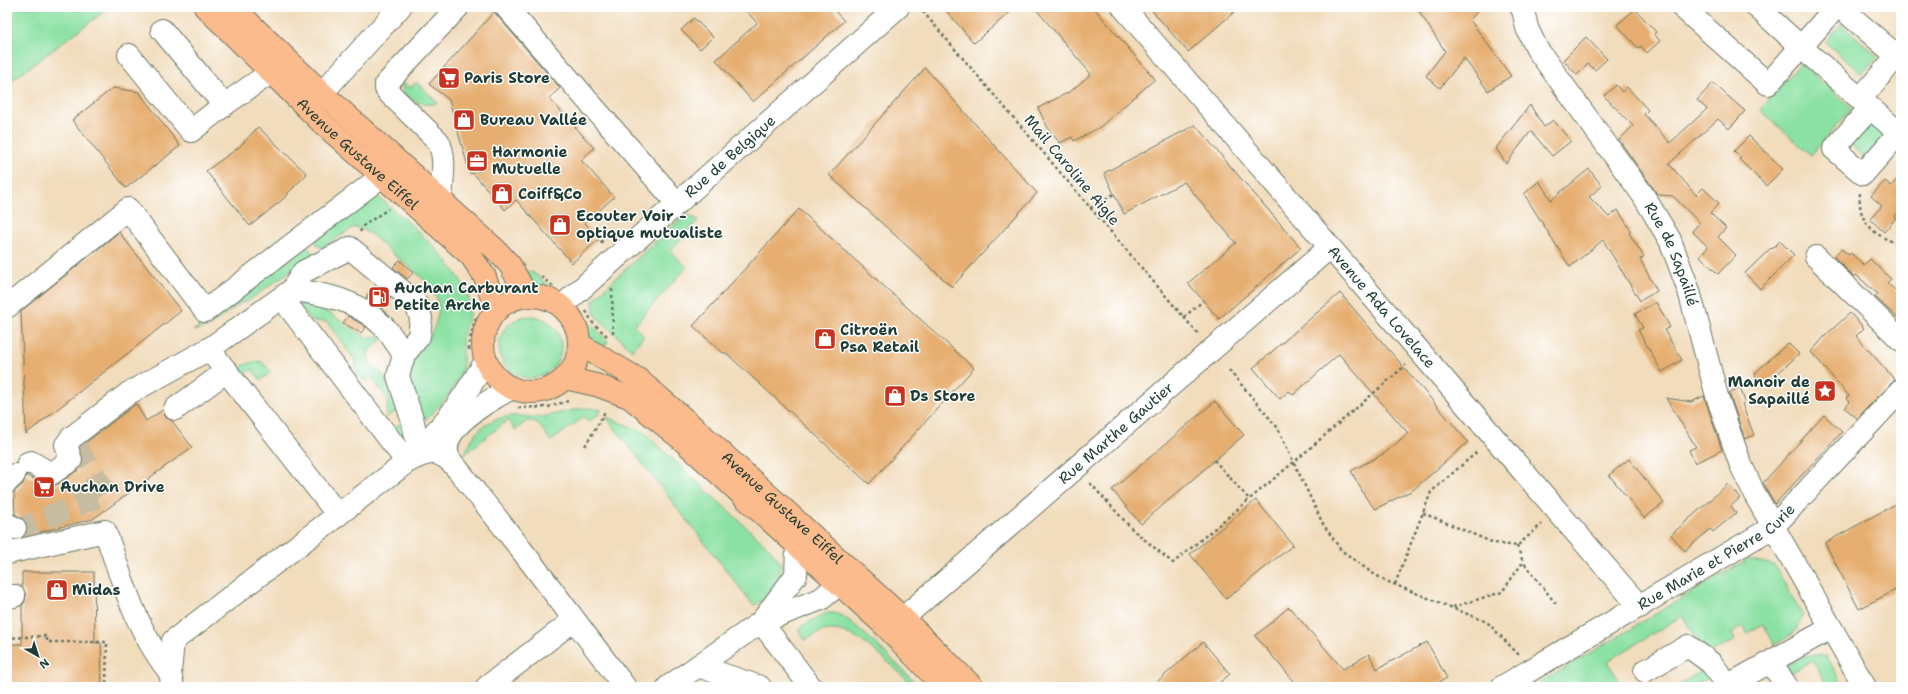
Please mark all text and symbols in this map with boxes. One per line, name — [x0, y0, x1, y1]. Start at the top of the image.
supermarket icon: Paris Store — [436, 65, 462, 91]
place label: Paris Store — [464, 68, 550, 88]
street label: Avenue Gustave Eiffel — [292, 93, 423, 215]
shop icon: Bureau Vallée — [451, 107, 477, 133]
place label: Bureau Vallée — [480, 110, 587, 130]
street label: Mail Caroline Aigle — [1020, 110, 1124, 230]
street label: Rue de Belgique — [680, 111, 780, 202]
place label: Harmonie Mutuelle — [492, 142, 567, 179]
office icon: Harmonie Mutuelle — [464, 148, 490, 174]
shop icon: Coiff&Co — [489, 181, 515, 207]
place label: Coiff&Co — [518, 184, 582, 204]
street label: Rue de Sapaillé — [1640, 199, 1703, 308]
place label: Ecouter Voir - optique mutualiste — [576, 206, 723, 243]
shop icon: Ecouter Voir - optique mutualiste — [547, 212, 573, 238]
street label: Avenue Ada Lovelace — [1323, 242, 1440, 372]
place label: Auchan Carburant Petite Arche — [394, 278, 539, 315]
fuel station icon: Auchan Carburant Petite Arche — [366, 284, 392, 310]
place label: Citroën Psa Retail — [840, 320, 919, 357]
shop icon: Citroën Psa Retail — [812, 326, 838, 352]
place label: Manoir de Sapaillé — [1728, 372, 1810, 409]
street label: Rue Marthe Gautier — [1054, 378, 1178, 489]
place icon: Manoir de Sapaillé — [1812, 378, 1838, 404]
shop icon: Ds Store — [882, 383, 908, 409]
place label: Ds Store — [910, 386, 975, 406]
street label: Avenue Gustave Eiffel — [717, 447, 848, 569]
supermarket icon: Auchan Drive — [31, 474, 57, 500]
place label: Auchan Drive — [60, 477, 165, 497]
street label: Rue Marie et Pierre Curie — [1634, 500, 1800, 615]
shop icon: Midas — [44, 577, 70, 603]
place label: Midas — [72, 580, 121, 600]
north arrow — [18, 636, 58, 676]
text: N — [36, 655, 52, 672]

